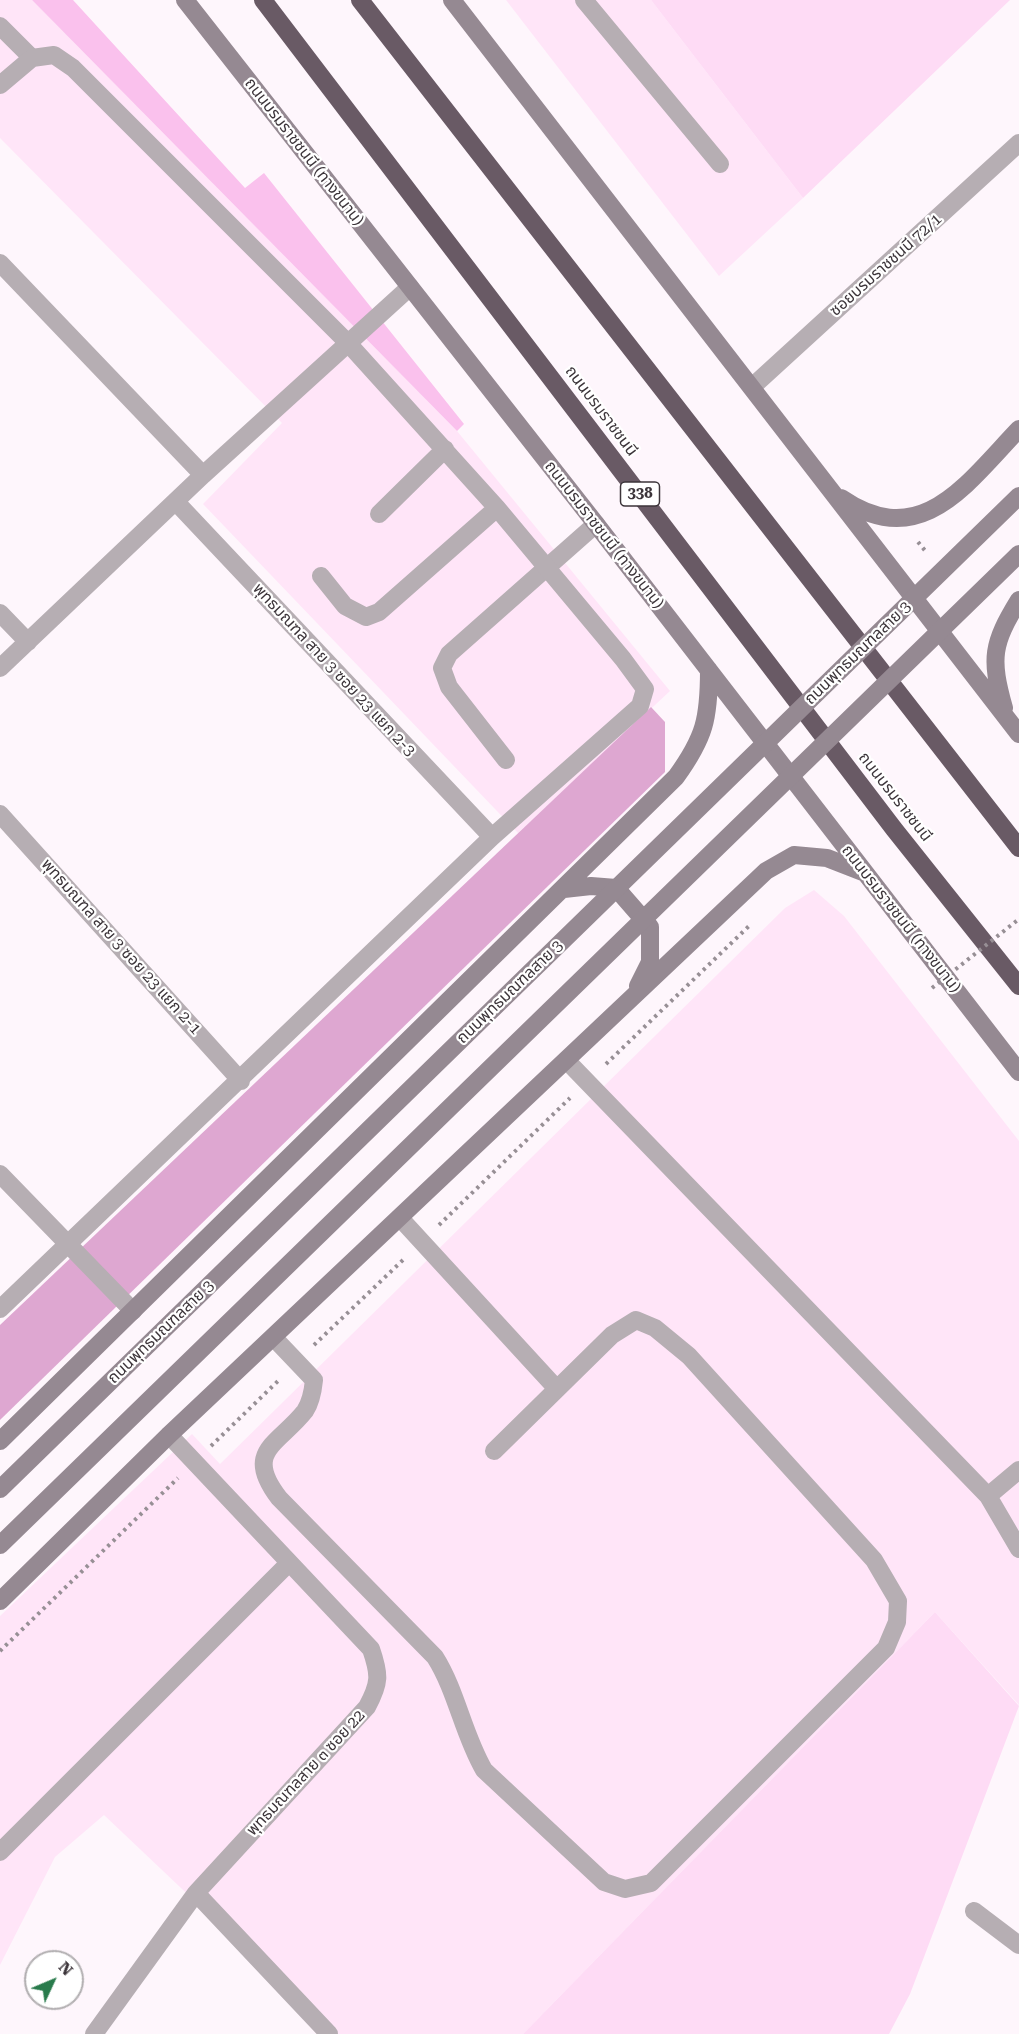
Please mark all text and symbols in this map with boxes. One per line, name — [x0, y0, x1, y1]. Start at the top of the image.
street label: ถนนบรมราชชนนี (ทางขนาน) — [240, 74, 368, 230]
street label: ซอยบรมราชชนนี 72/1 — [826, 210, 946, 320]
street label: ถนนบรมราชชนนี — [561, 362, 641, 460]
street label: ถนนบรมราชชนนี (ทางขนาน) — [540, 457, 668, 613]
road number: 338 — [620, 482, 660, 506]
street label: พุทธมณฑล สาย 3 ซอย 23 แยก 2-3 — [249, 579, 419, 761]
street label: ถนนพุทธมณฑลสาย 3 — [801, 597, 915, 709]
street label: ถนนบรมราชชนนี — [854, 749, 936, 845]
street label: ถนนบรมราชชนนี (ทางขนาน) — [837, 841, 965, 997]
street label: พุทธมณฑล สาย 3 ซอย 23 แยก 2-1 — [37, 855, 205, 1039]
street label: ถนนพุทธมณฑลสาย 3 — [453, 936, 567, 1048]
street label: ถนนพุทธมณฑลสาย 3 — [104, 1276, 218, 1388]
street label: พุทธมณฑลสาย ๓ ซอย 22 — [243, 1706, 369, 1840]
north arrow — [24, 1950, 84, 2010]
text: N — [55, 1957, 77, 1980]

